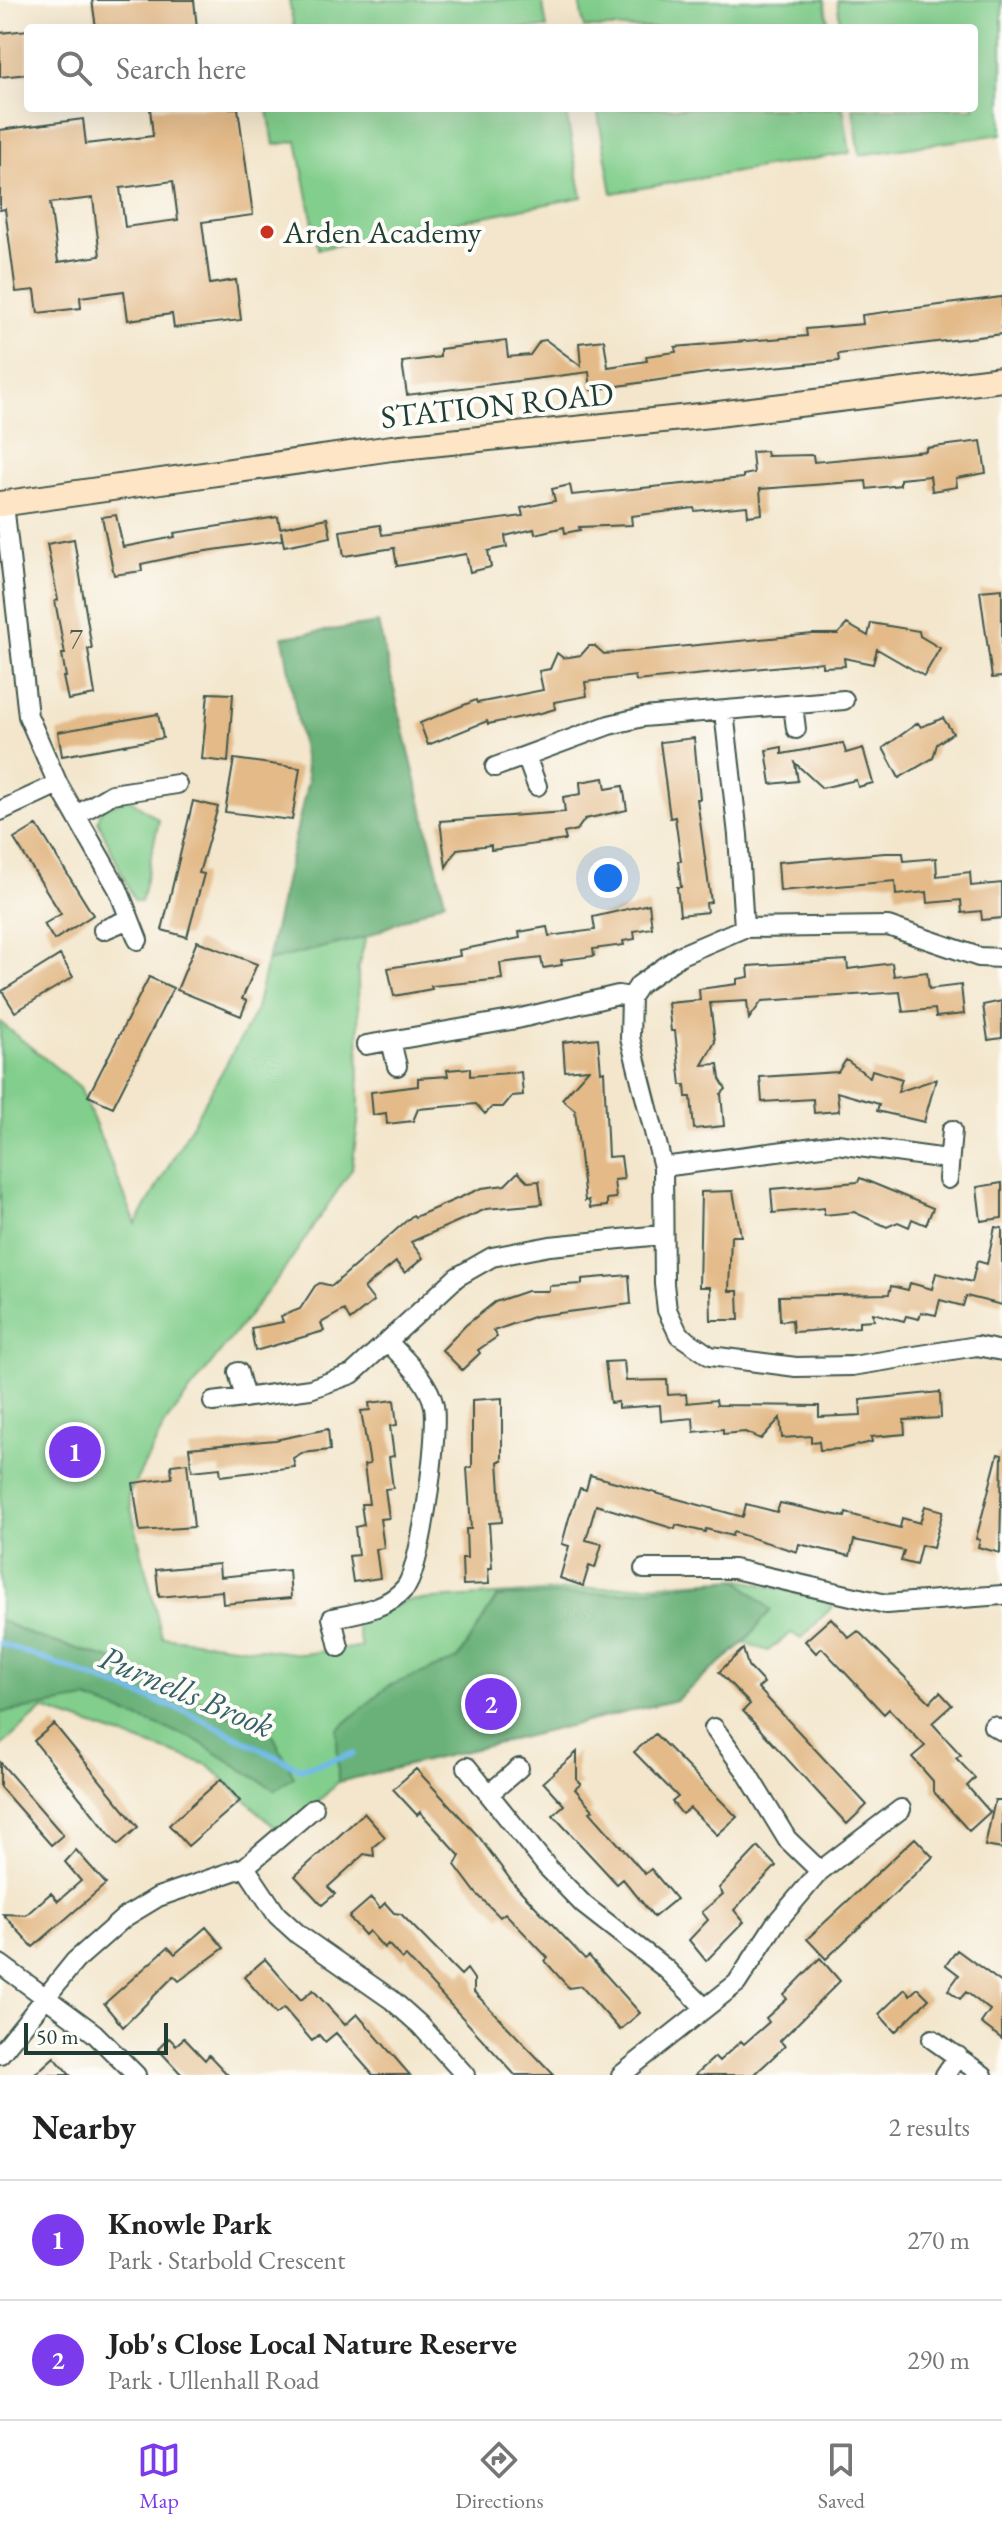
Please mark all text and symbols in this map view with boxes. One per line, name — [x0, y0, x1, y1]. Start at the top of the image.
search box — [24, 24, 978, 112]
icon: search — [52, 46, 96, 90]
text: Search here — [116, 49, 246, 88]
place label: Arden Academy — [282, 211, 483, 253]
marker: Arden Academy — [258, 223, 276, 241]
street label: STATION ROAD — [379, 372, 615, 438]
house number: 7 — [69, 620, 83, 656]
your location — [588, 858, 628, 898]
pin: 1 — [49, 1422, 101, 1482]
water label: Purnells Brook — [93, 1634, 281, 1748]
pin: 2 — [465, 1674, 517, 1734]
scale bar — [24, 2019, 168, 2055]
text: 50 m — [36, 2022, 79, 2051]
text: Nearby — [32, 2105, 136, 2149]
text: 2 results — [889, 2110, 970, 2144]
text: Knowle Park — [108, 2204, 272, 2243]
text: 1 — [51, 2223, 65, 2257]
text: 270 m — [907, 2223, 970, 2257]
text: Park · Starbold Crescent — [108, 2243, 345, 2277]
text: Job's Close Local Nature Reserve — [108, 2324, 517, 2363]
text: 2 — [51, 2343, 65, 2377]
text: 290 m — [907, 2343, 970, 2377]
text: Park · Ullenhall Road — [108, 2363, 319, 2397]
tab: Map — [137, 2438, 181, 2515]
tab: Directions — [455, 2438, 544, 2515]
tab: Saved — [818, 2438, 865, 2515]

